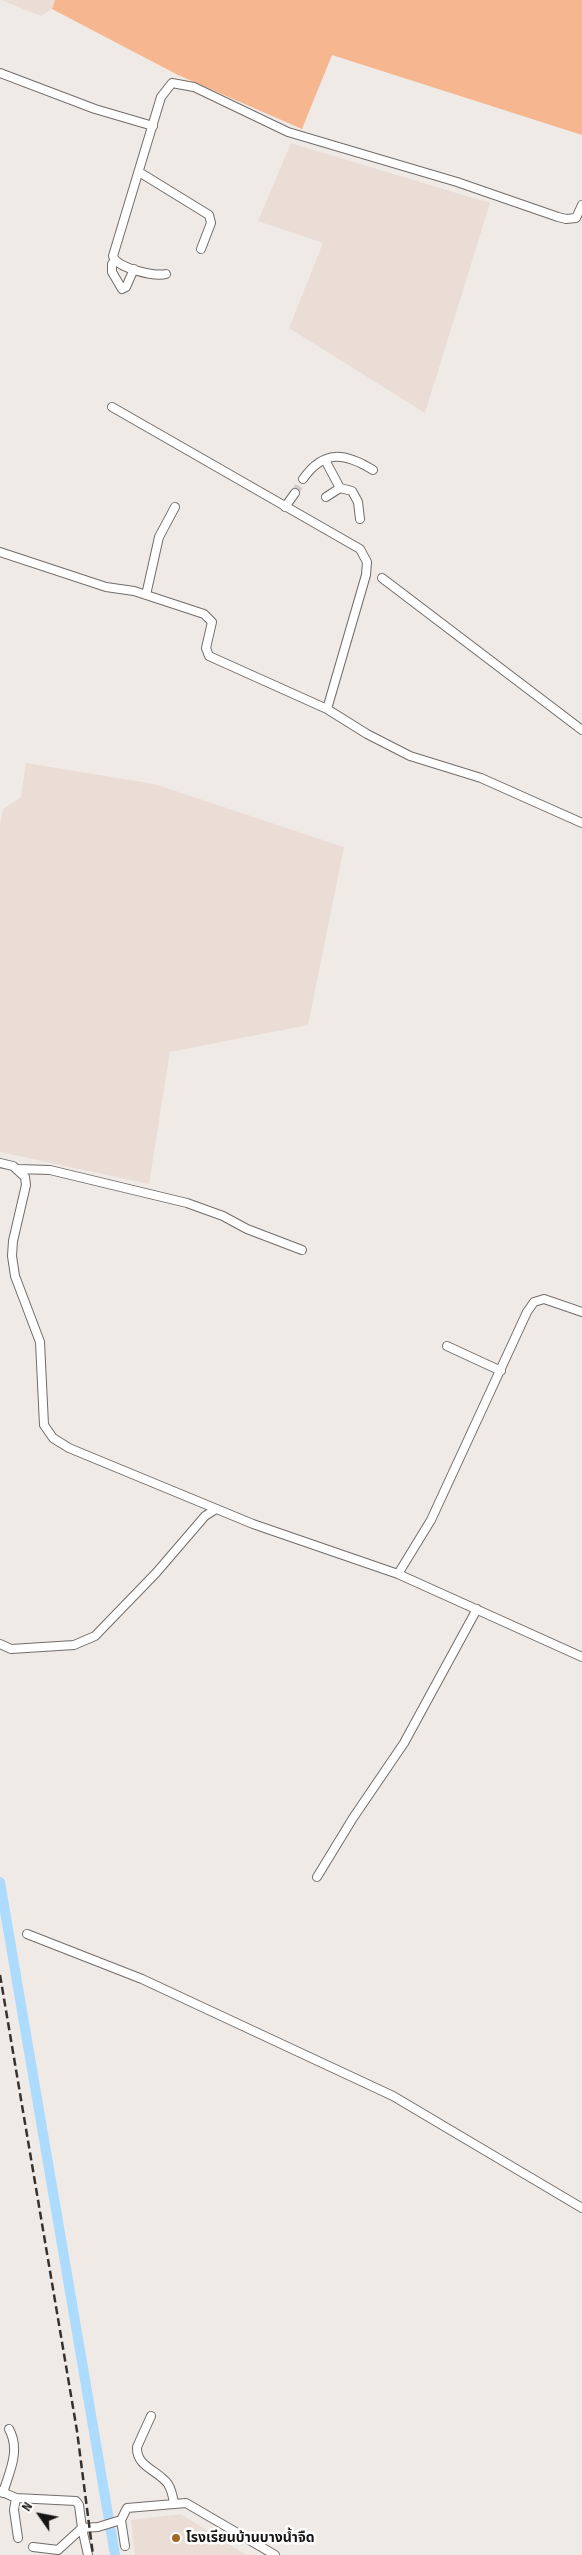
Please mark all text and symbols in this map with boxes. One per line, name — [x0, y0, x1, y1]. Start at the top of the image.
north arrow — [15, 2490, 65, 2540]
text: N — [18, 2499, 36, 2514]
place label: โรงเรียนบ้านบางนํ้าจืด — [186, 2530, 315, 2546]
marker: โรงเรียนบ้านบางนํ้าจืด — [170, 2532, 182, 2544]

